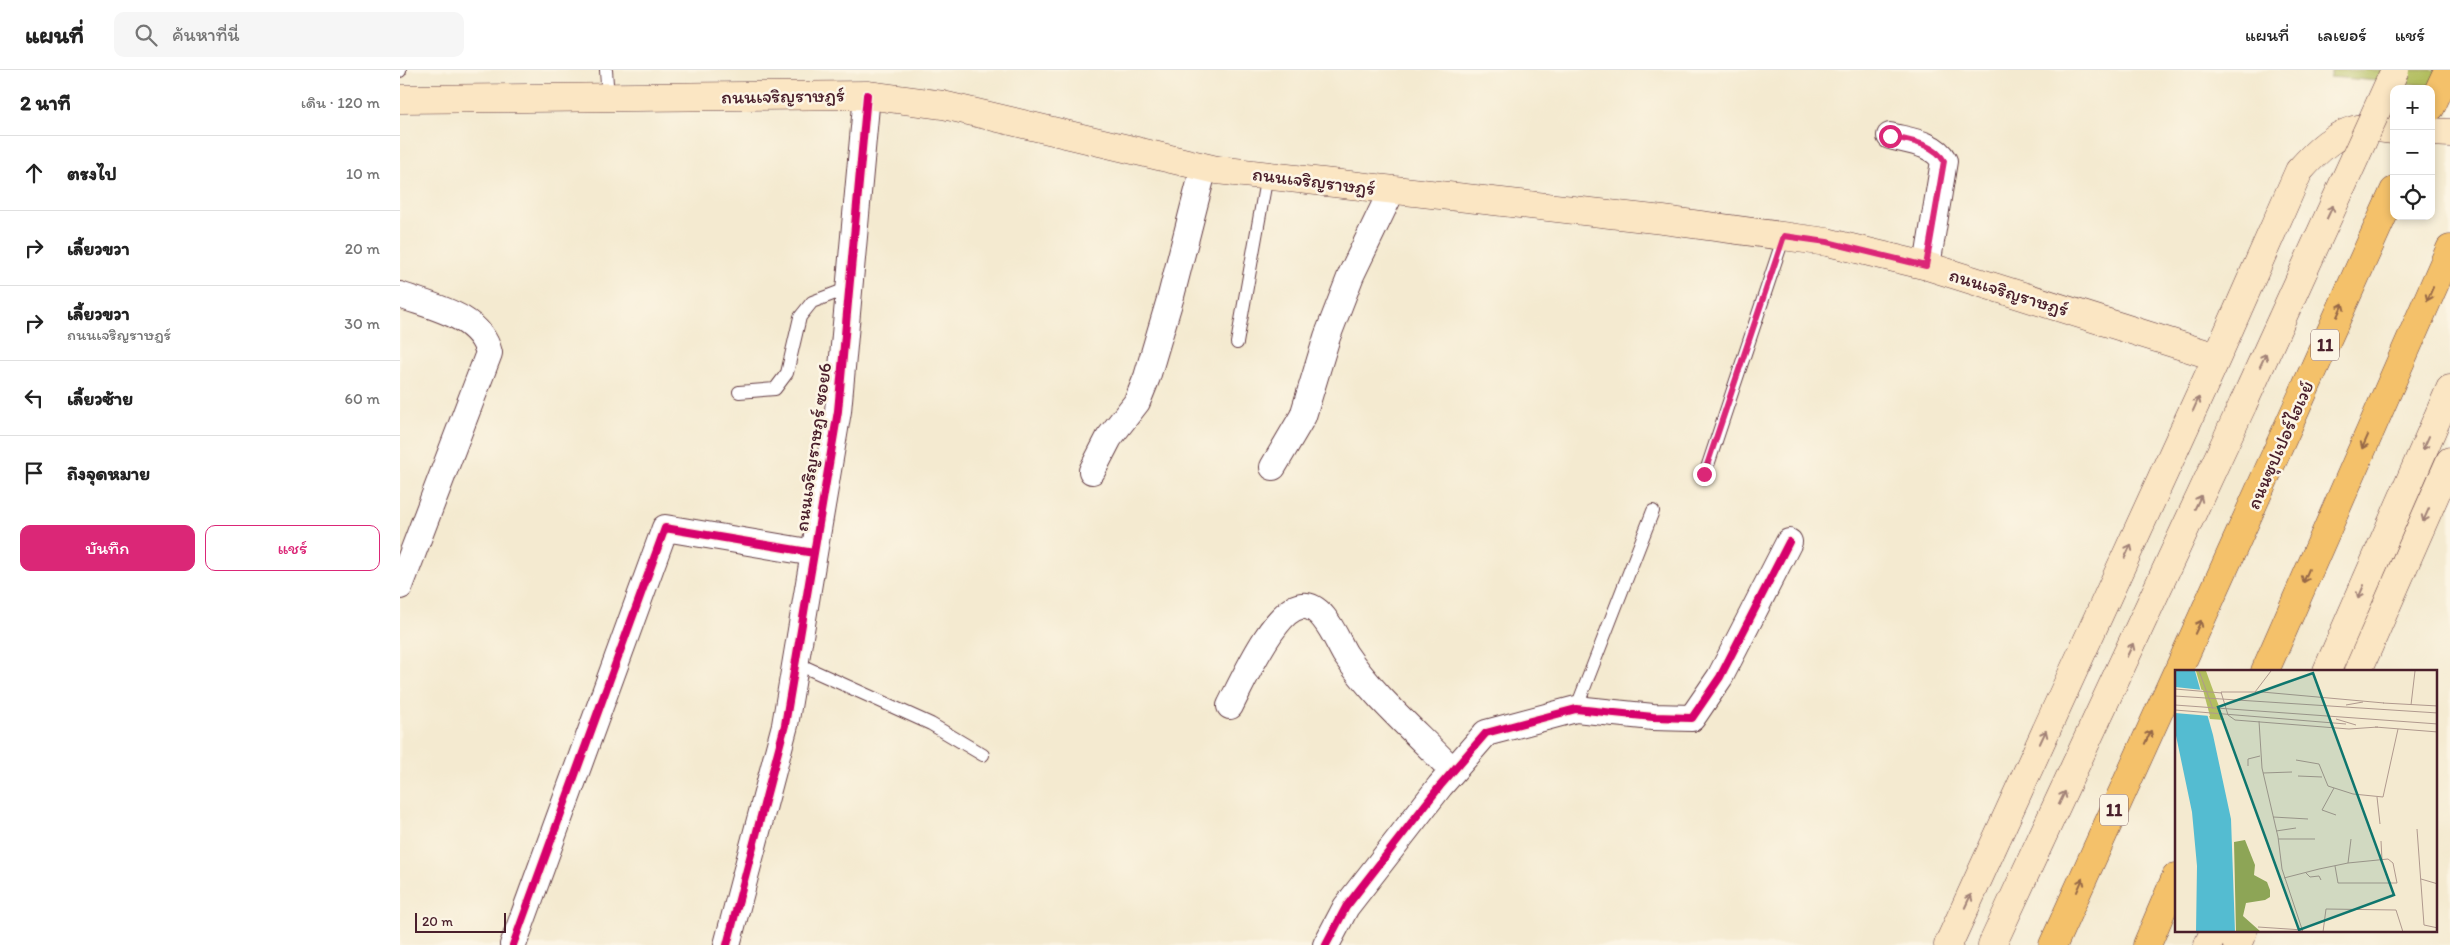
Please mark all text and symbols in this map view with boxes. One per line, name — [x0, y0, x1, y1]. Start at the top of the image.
search box — [114, 12, 464, 57]
text: แผนที่ — [25, 20, 84, 49]
icon: search — [132, 21, 160, 49]
text: ค้นหาที่นี่ — [172, 23, 240, 46]
text: แผนที่ — [2245, 24, 2289, 46]
text: เลเยอร์ — [2317, 24, 2367, 46]
text: แชร์ — [2395, 24, 2425, 46]
street label: ถนนเจริญราษฎร์ — [721, 83, 845, 109]
map controls — [2390, 85, 2435, 220]
button: + — [2390, 85, 2435, 130]
text: 2 นาที — [20, 90, 71, 115]
text: เดิน · 120 m — [301, 93, 380, 112]
route start — [1879, 125, 1902, 148]
button: − — [2390, 130, 2435, 175]
icon: ahead — [20, 159, 48, 187]
text: ตรงไป — [67, 162, 117, 185]
street label: ถนนเจริญราษฎร์ — [1251, 162, 1377, 200]
text: 10 m — [346, 164, 380, 183]
button: locate — [2390, 175, 2435, 220]
one-way arrow — [2326, 205, 2336, 220]
icon: right — [20, 234, 48, 262]
text: เลี้ยวขวา — [67, 237, 130, 260]
text: 20 m — [345, 239, 380, 258]
street label: ถนนเจริญราษฎร์ — [1947, 263, 2072, 321]
one-way arrow — [2425, 286, 2435, 301]
text: เลี้ยวขวา — [67, 302, 130, 325]
one-way arrow — [2336, 303, 2346, 318]
icon: right — [20, 309, 48, 337]
text: 30 m — [344, 314, 380, 333]
text: ถนนเจริญราษฎร์ — [67, 325, 171, 344]
road number: 11 — [2311, 330, 2339, 360]
one-way arrow — [2258, 353, 2268, 368]
street label: ถนนเจริญราษฎร์ ซอย6 — [790, 361, 836, 533]
street label: ถนนซุปเปอร์ไฮเวย์ — [2241, 377, 2319, 513]
icon: left — [20, 384, 48, 412]
text: เลี้ยวซ้าย — [67, 387, 133, 410]
text: 60 m — [345, 389, 380, 408]
one-way arrow — [2191, 397, 2201, 412]
one-way arrow — [2359, 434, 2369, 449]
one-way arrow — [2421, 435, 2431, 450]
icon: arrive — [20, 459, 48, 487]
text: ถึงจุดหมาย — [67, 462, 150, 485]
route end — [1693, 463, 1716, 486]
one-way arrow — [2193, 495, 2203, 510]
one-way arrow — [2421, 507, 2431, 522]
button: บันทึก — [20, 525, 195, 571]
button: แชร์ — [205, 525, 380, 571]
one-way arrow — [2124, 544, 2133, 559]
one-way arrow — [2301, 568, 2311, 583]
one-way arrow — [2356, 584, 2366, 599]
one-way arrow — [2194, 620, 2203, 635]
one-way arrow — [2125, 643, 2135, 658]
inset map — [2175, 670, 2438, 932]
one-way arrow — [2039, 730, 2048, 745]
one-way arrow — [2143, 730, 2153, 745]
one-way arrow — [2058, 791, 2067, 806]
road number: 11 — [2100, 794, 2128, 826]
one-way arrow — [2076, 878, 2086, 893]
one-way arrow — [1964, 894, 1974, 909]
scale bar — [415, 910, 506, 933]
text: 20 m — [422, 913, 453, 930]

